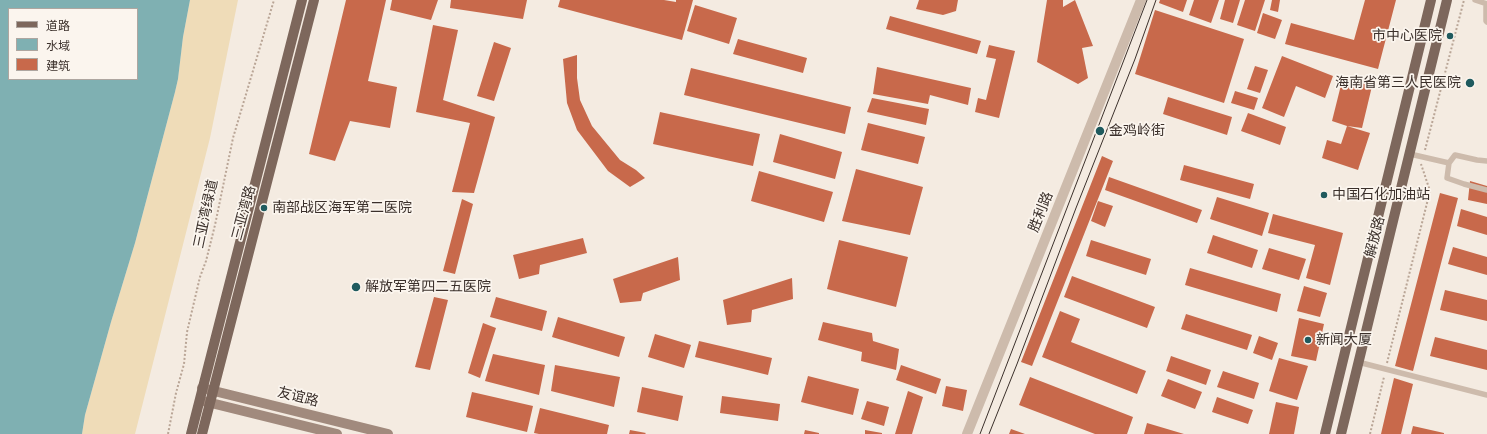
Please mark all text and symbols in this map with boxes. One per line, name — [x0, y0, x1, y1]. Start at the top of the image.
legend — [8, 8, 138, 80]
text: 道路 — [46, 18, 70, 33]
place label: 市中心医院 — [1372, 28, 1442, 44]
marker: 市中心医院 — [1445, 31, 1455, 41]
text: 水域 — [46, 38, 70, 53]
text: 建筑 — [46, 58, 70, 73]
place label: 海南省第三人民医院 — [1335, 75, 1461, 91]
marker: 海南省第三人民医院 — [1464, 77, 1476, 89]
place label: 金鸡岭街 — [1109, 123, 1165, 139]
marker: 金鸡岭街 — [1094, 125, 1106, 137]
street label: 三亚湾绿道 — [191, 178, 221, 250]
street label: 三亚湾路 — [229, 184, 259, 242]
place label: 中国石化加油站 — [1332, 187, 1430, 203]
street label: 胜利路 — [1025, 189, 1057, 235]
marker: 中国石化加油站 — [1319, 190, 1329, 200]
place label: 南部战区海军第二医院 — [272, 200, 412, 216]
marker: 南部战区海军第二医院 — [259, 203, 269, 213]
street label: 解放路 — [1362, 215, 1388, 259]
place label: 解放军第四二五医院 — [365, 279, 491, 295]
marker: 解放军第四二五医院 — [350, 281, 362, 293]
place label: 新闻大厦 — [1316, 332, 1372, 348]
marker: 新闻大厦 — [1303, 335, 1313, 345]
street label: 友谊路 — [276, 384, 320, 410]

